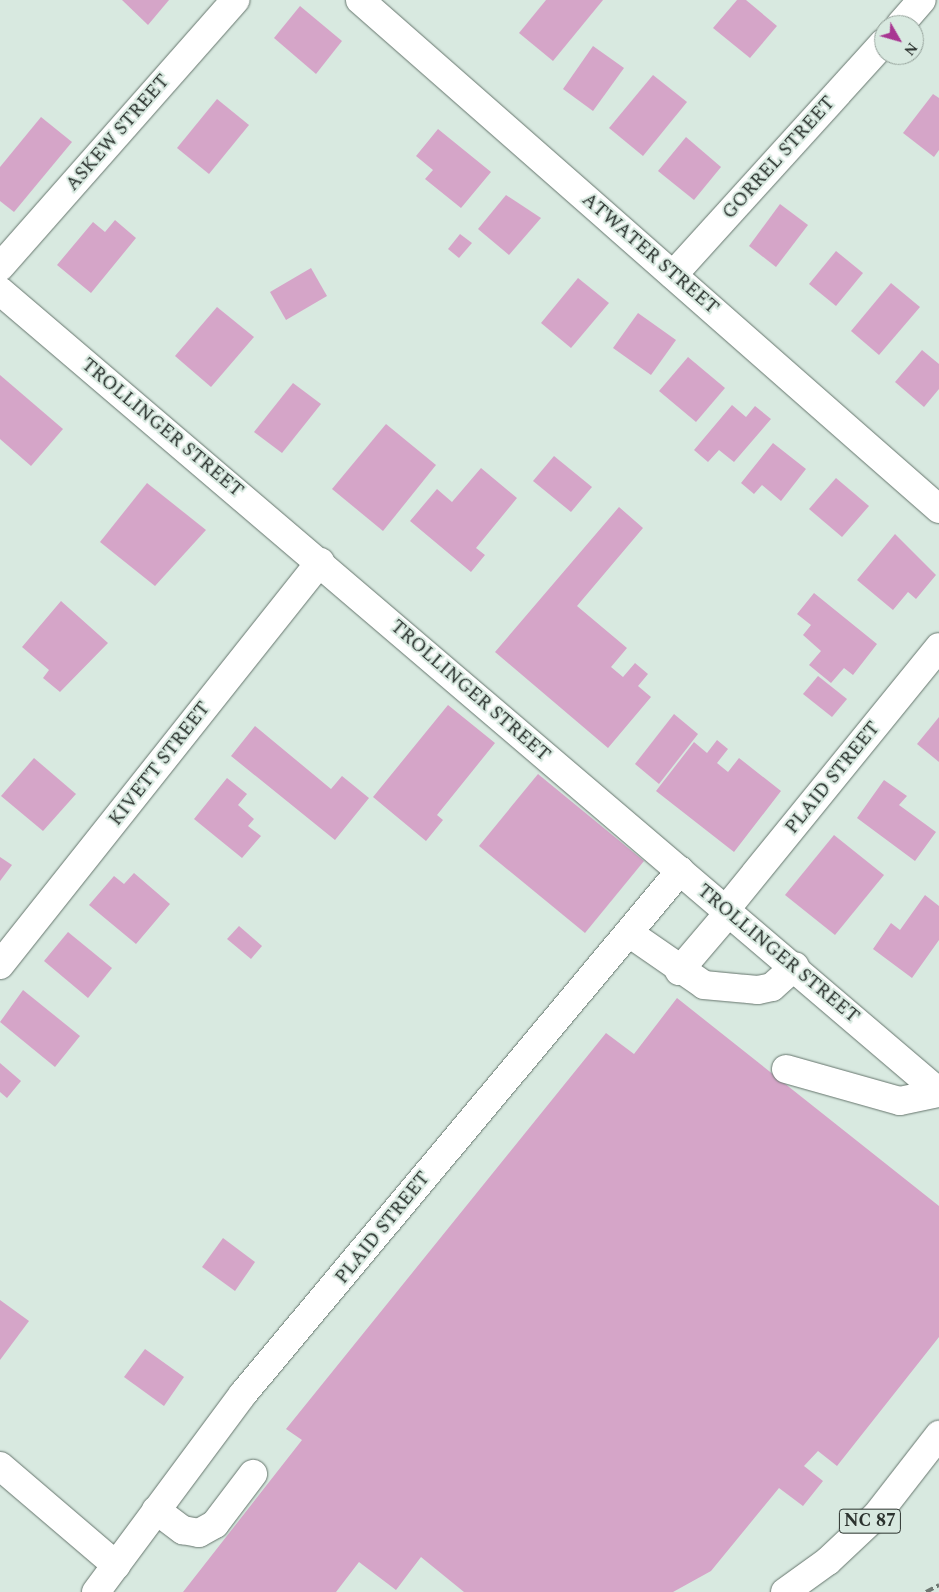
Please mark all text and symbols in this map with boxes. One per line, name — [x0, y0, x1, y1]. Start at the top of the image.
north arrow — [874, 15, 924, 65]
text: N — [899, 38, 922, 60]
street label: ASKEW STREET — [61, 70, 175, 196]
street label: GORREL STREET — [718, 92, 840, 224]
street label: ATWATER STREET — [577, 188, 723, 320]
street label: TROLLINGER STREET — [76, 354, 248, 502]
street label: TROLLINGER STREET — [385, 615, 555, 767]
street label: KIVETT STREET — [105, 697, 215, 831]
street label: PLAID STREET — [781, 717, 885, 839]
street label: TROLLINGER STREET — [692, 880, 864, 1028]
street label: PLAID STREET — [331, 1167, 435, 1289]
road number: NC 87 — [839, 1505, 901, 1536]

